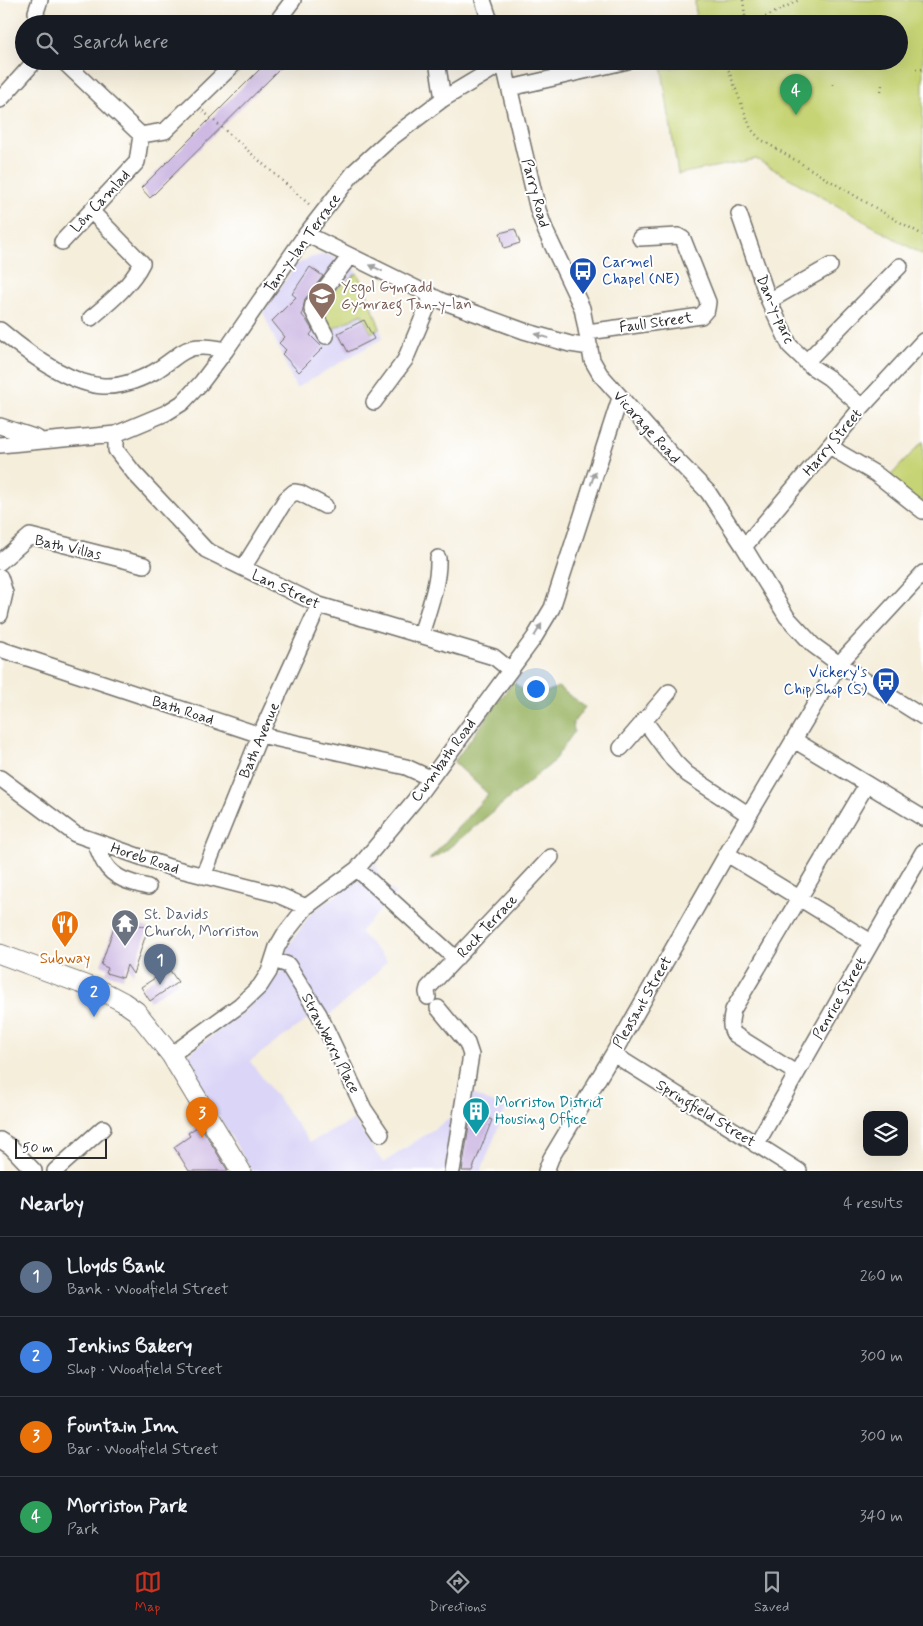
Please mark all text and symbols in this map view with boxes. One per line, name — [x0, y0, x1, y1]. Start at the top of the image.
search box — [15, 15, 908, 70]
icon: search — [33, 29, 61, 57]
text: Search here — [73, 30, 169, 55]
pin: 4 — [780, 74, 812, 115]
street label: Parry Road — [516, 157, 554, 230]
street label: Lôn Camlad — [67, 166, 135, 237]
street label: Tan-y-lan Terrace — [260, 190, 346, 297]
place label: Carmel Chapel (NE) — [602, 253, 680, 290]
bus stop icon: Carmel Chapel (NE) — [568, 256, 598, 295]
one-way arrow — [369, 264, 383, 272]
street label: Dan-y-parc — [751, 272, 799, 347]
place label: Ysgol Gynradd Gymraeg Tan-y-lan — [341, 278, 472, 316]
school or university icon: Ysgol Gynradd Gymraeg Tan-y-lan — [307, 281, 337, 320]
street label: Faull Street — [618, 308, 694, 338]
one-way arrow — [535, 332, 550, 339]
street label: Vicarage Road — [608, 387, 685, 469]
street label: Harry Street — [799, 404, 867, 481]
one-way arrow — [590, 470, 598, 485]
street label: Bath Villas — [33, 531, 103, 565]
street label: Lan Street — [248, 565, 323, 614]
one-way arrow — [534, 624, 543, 637]
place label: Vickery's Chip Shop (S) — [783, 663, 868, 700]
bus stop icon: Vickery's Chip Shop (S) — [871, 666, 901, 705]
your location — [523, 676, 549, 702]
street label: Bath Road — [149, 692, 216, 730]
street label: Bath Avenue — [235, 699, 285, 782]
street label: Cwmbath Road — [407, 715, 481, 806]
street label: Horeb Road — [108, 838, 182, 879]
street label: Rock Terrace — [453, 891, 522, 963]
place label: St. Davids Church, Morriston — [144, 905, 259, 942]
temple icon: St. Davids Church, Morriston — [110, 908, 140, 947]
restaurant icon: Subway — [50, 909, 80, 948]
pin: 1 — [144, 944, 176, 985]
place label: Subway — [40, 949, 90, 969]
street label: Pleasant Street — [608, 953, 677, 1052]
street label: Penrice Street — [808, 954, 872, 1043]
pin: 2 — [78, 976, 110, 1017]
street label: Strawberry Place — [296, 990, 364, 1097]
street label: Springfield Street — [651, 1075, 759, 1153]
place label: Morriston District Housing Office — [495, 1093, 604, 1130]
building icon: Morriston District Housing Office — [461, 1096, 491, 1135]
pin: 3 — [186, 1097, 218, 1138]
map controls — [863, 1111, 908, 1156]
button: layers — [863, 1111, 908, 1156]
scale bar — [15, 1136, 108, 1159]
text: 50 m — [22, 1139, 53, 1157]
text: Nearby — [20, 1190, 84, 1218]
text: 4 results — [843, 1193, 903, 1214]
text: Lloyds Bank — [67, 1254, 165, 1279]
text: 1 — [32, 1266, 40, 1287]
text: 260 m — [860, 1266, 903, 1287]
text: Bank · Woodfield Street — [67, 1279, 229, 1300]
text: Jenkins Bakery — [67, 1334, 192, 1359]
text: 2 — [32, 1346, 40, 1367]
text: 300 m — [860, 1346, 903, 1367]
text: Shop · Woodfield Street — [67, 1359, 223, 1380]
text: Fountain Inn — [67, 1414, 178, 1439]
text: 3 — [32, 1426, 40, 1447]
text: 300 m — [860, 1426, 903, 1447]
text: Bar · Woodfield Street — [67, 1439, 219, 1460]
text: Morriston Park — [67, 1494, 187, 1519]
text: 4 — [31, 1506, 41, 1527]
text: 340 m — [859, 1506, 903, 1527]
text: Park — [67, 1519, 99, 1540]
tab: Map — [134, 1568, 162, 1616]
tab: Directions — [429, 1568, 487, 1616]
tab: Saved — [754, 1568, 789, 1616]

